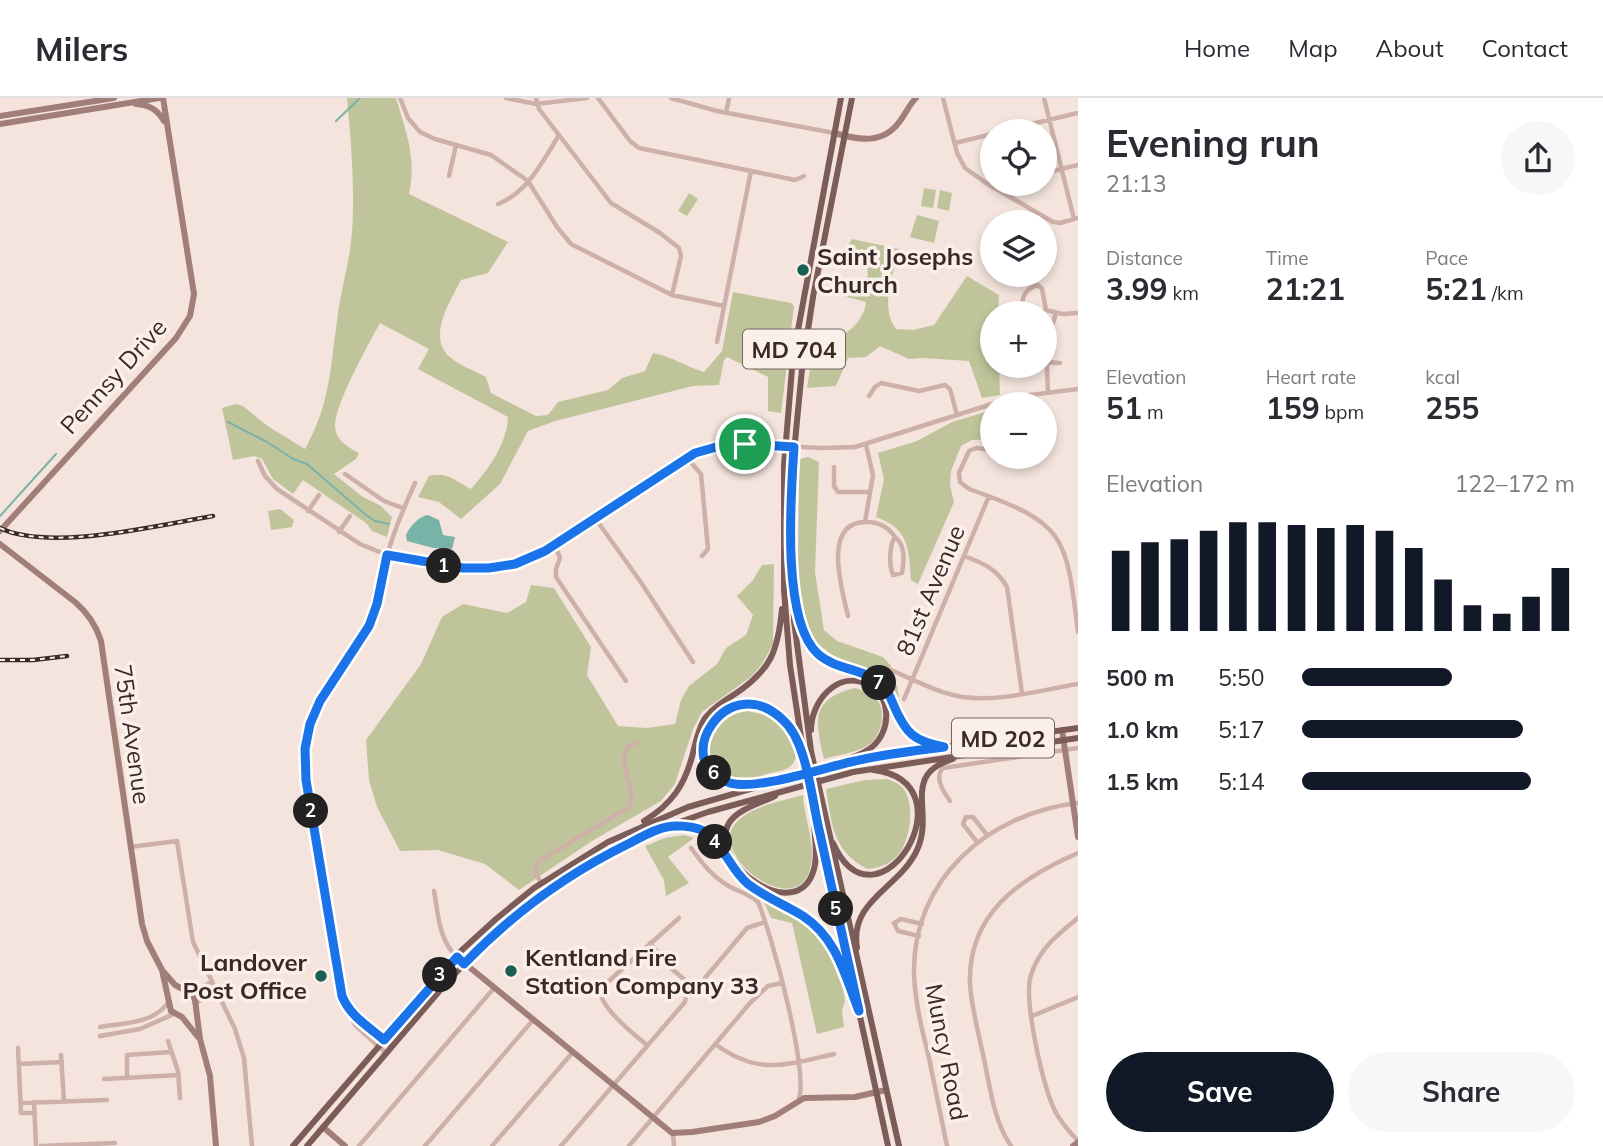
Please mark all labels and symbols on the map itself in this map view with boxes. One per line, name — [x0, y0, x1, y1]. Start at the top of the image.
place label: Saint Josephs Church — [817, 241, 973, 299]
marker: Saint Josephs Church — [795, 262, 811, 278]
street label: Pennsy Drive — [53, 312, 173, 440]
road number: MD 704 — [743, 330, 845, 368]
pin — [715, 414, 775, 474]
street label: 81st Avenue — [889, 520, 971, 660]
pin: 1 — [426, 548, 462, 584]
street label: 75th Avenue — [108, 662, 158, 806]
pin: 7 — [862, 666, 896, 700]
road number: MD 202 — [952, 718, 1054, 758]
pin: 6 — [696, 756, 732, 790]
pin: 2 — [294, 794, 328, 828]
pin: 4 — [698, 824, 732, 860]
pin: 5 — [818, 892, 854, 926]
place label: Kentland Fire Station Company 33 — [525, 942, 759, 1000]
place label: Landover Post Office — [183, 947, 308, 1005]
pin: 3 — [422, 958, 458, 992]
marker: Kentland Fire Station Company 33 — [503, 963, 519, 979]
marker: Landover Post Office — [313, 968, 329, 984]
street label: Muncy Road — [919, 981, 975, 1123]

